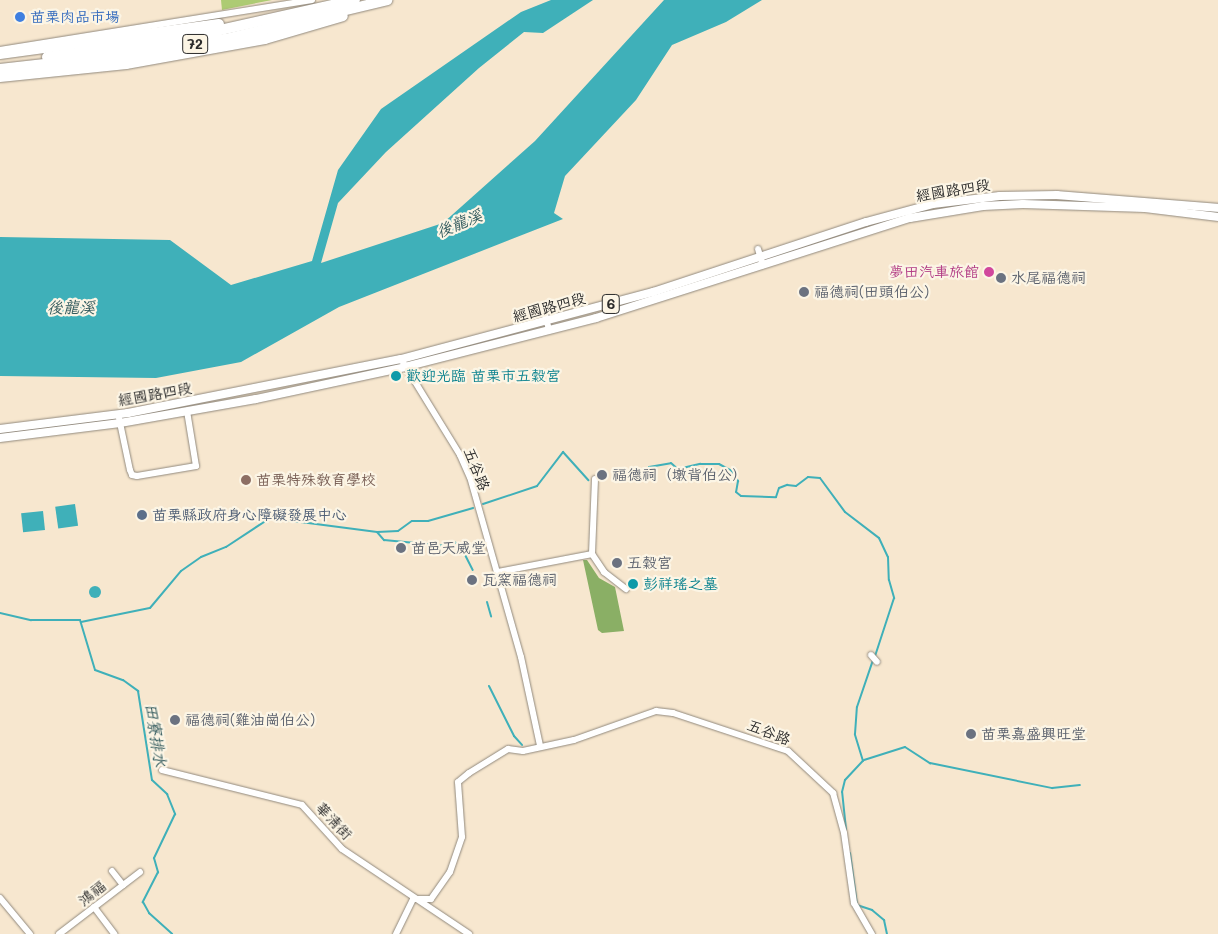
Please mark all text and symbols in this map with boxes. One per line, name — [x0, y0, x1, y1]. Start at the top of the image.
place label: 苗栗肉品市場 — [30, 8, 120, 26]
marker: 苗栗肉品市場 — [14, 11, 26, 23]
road number: 72 — [181, 33, 209, 56]
street label: 經國路四段 — [915, 175, 991, 205]
water label: 後龍溪 — [433, 205, 485, 241]
place label: 夢田汽車旅館 — [889, 263, 979, 281]
marker: 夢田汽車旅館 — [983, 266, 995, 278]
place label: 水尾福德祠 — [1011, 269, 1086, 287]
marker: 水尾福德祠 — [995, 272, 1007, 284]
place label: 福德祠(田頭伯公) — [814, 283, 929, 301]
marker: 福德祠(田頭伯公) — [798, 286, 810, 298]
street label: 經國路四段 — [510, 289, 588, 325]
road number: 6 — [601, 292, 621, 316]
water label: 後龍溪 — [47, 297, 95, 317]
place label: 歡迎光臨 苗栗市五穀宮 — [406, 367, 561, 385]
marker: 歡迎光臨 苗栗市五穀宮 — [390, 370, 402, 382]
street label: 經國路四段 — [117, 379, 193, 409]
street label: 五谷路 — [460, 445, 494, 493]
place label: 福德祠（墩背伯公） — [612, 466, 747, 484]
marker: 福德祠（墩背伯公） — [596, 469, 608, 481]
place label: 苗栗特殊教育學校 — [256, 471, 376, 489]
marker: 苗栗特殊教育學校 — [240, 474, 252, 486]
place label: 苗栗縣政府身心障礙發展中心 — [152, 506, 347, 524]
marker: 苗栗縣政府身心障礙發展中心 — [136, 509, 148, 521]
place label: 苗邑天威堂 — [411, 539, 486, 557]
marker: 苗邑天威堂 — [395, 542, 407, 554]
place label: 五穀宮 — [627, 554, 672, 572]
marker: 五穀宮 — [611, 557, 623, 569]
place label: 瓦窯福德祠 — [482, 571, 557, 589]
marker: 瓦窯福德祠 — [466, 574, 478, 586]
place label: 彭祥瑤之墓 — [643, 575, 718, 593]
marker: 彭祥瑤之墓 — [627, 578, 639, 590]
water label: 田寮排水 — [142, 702, 170, 768]
place label: 福德祠(雞油崗伯公) — [185, 711, 315, 729]
marker: 福德祠(雞油崗伯公) — [169, 714, 181, 726]
street label: 五谷路 — [745, 716, 793, 748]
place label: 苗栗嘉盛興旺堂 — [981, 725, 1086, 743]
marker: 苗栗嘉盛興旺堂 — [965, 728, 977, 740]
street label: 華清街 — [312, 799, 356, 843]
street label: 鴻福 — [75, 877, 109, 909]

